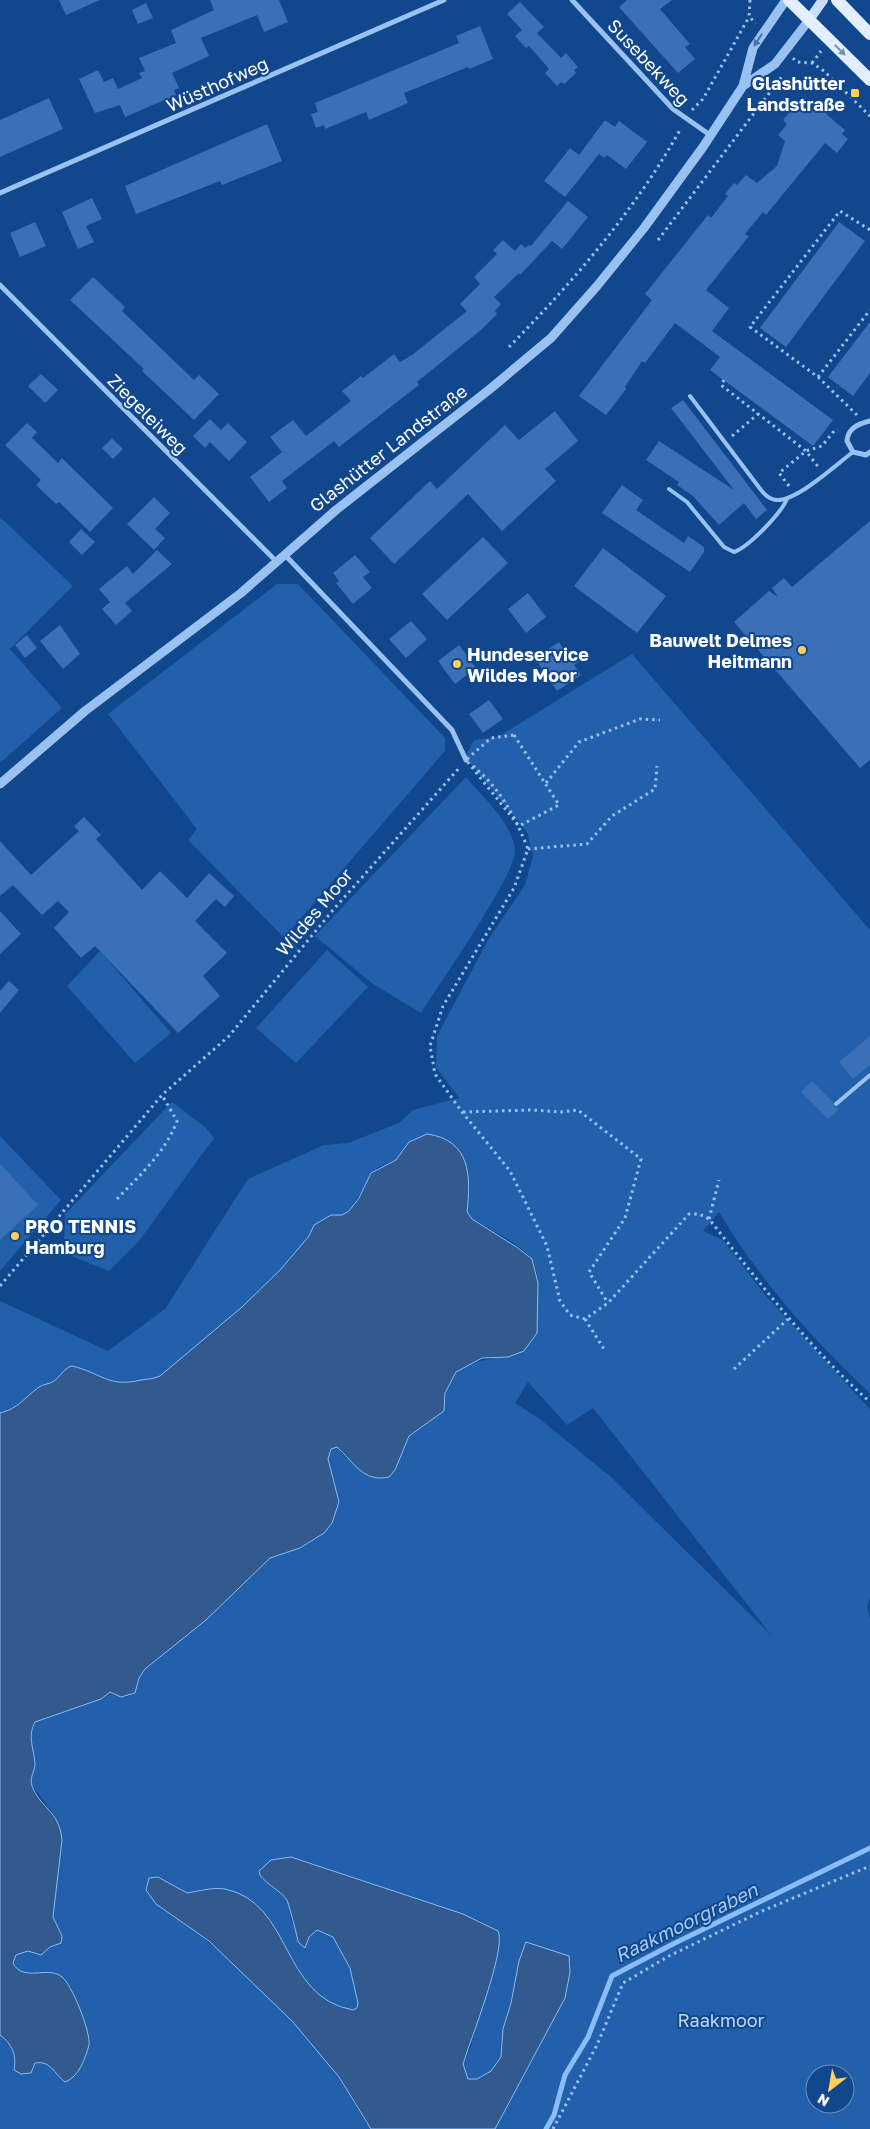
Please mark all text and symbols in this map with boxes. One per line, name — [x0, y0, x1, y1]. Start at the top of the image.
street label: Susebekweg — [603, 14, 695, 110]
one-way arrow — [754, 33, 763, 47]
one-way arrow — [833, 44, 845, 56]
street label: Wüsthofweg — [163, 52, 271, 116]
place label: Glashütter Landstraße — [746, 72, 845, 115]
marker: Glashütter Landstraße — [849, 87, 861, 99]
street label: Ziegeleiweg — [103, 369, 193, 459]
street label: Glashütter Landstraße — [305, 380, 471, 516]
place label: Bauwelt Delmes Heitmann — [649, 629, 792, 672]
place label: Hundeservice Wildes Moor — [467, 643, 589, 686]
marker: Bauwelt Delmes Heitmann — [796, 644, 808, 656]
marker: Hundeservice Wildes Moor — [451, 658, 463, 670]
street label: Wildes Moor — [271, 864, 357, 960]
place label: PRO TENNIS Hamburg — [25, 1215, 136, 1258]
marker: PRO TENNIS Hamburg — [9, 1230, 21, 1242]
water label: Raakmoorgraben — [611, 1877, 762, 1966]
park label: Raakmoor — [677, 2009, 765, 2031]
north arrow — [805, 2064, 855, 2114]
text: N — [814, 2091, 832, 2111]

